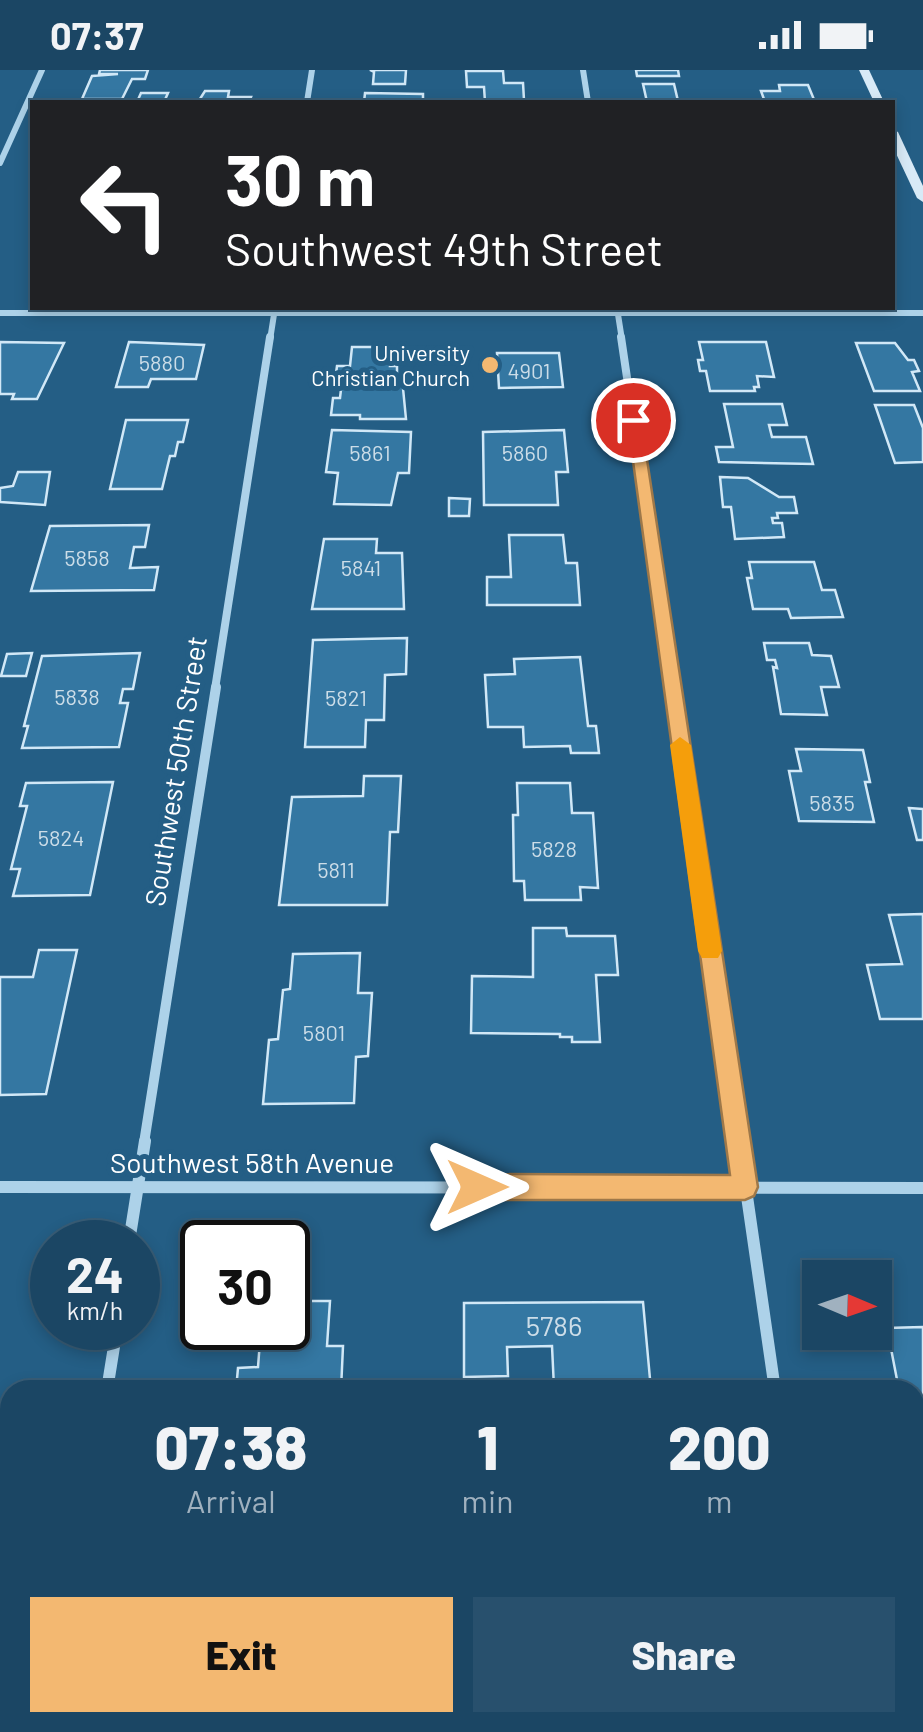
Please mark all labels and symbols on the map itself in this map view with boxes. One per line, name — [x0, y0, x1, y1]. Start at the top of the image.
place label: University Christian Church — [311, 339, 470, 390]
house number: 5880 — [139, 349, 185, 375]
marker: University Christian Church — [479, 354, 501, 376]
house number: 4901 — [507, 357, 551, 383]
pin — [591, 378, 676, 463]
house number: 5861 — [349, 439, 391, 465]
house number: 5860 — [502, 439, 548, 465]
house number: 5858 — [64, 544, 110, 570]
house number: 5841 — [341, 554, 381, 580]
street label: Southwest 50th Street — [137, 634, 213, 908]
house number: 5838 — [54, 683, 100, 709]
house number: 5821 — [325, 684, 367, 710]
house number: 5835 — [809, 789, 855, 815]
house number: 5824 — [38, 824, 84, 850]
house number: 5828 — [531, 835, 577, 861]
house number: 5811 — [317, 856, 355, 882]
house number: 5801 — [303, 1019, 345, 1045]
position arrow — [425, 1135, 529, 1239]
street label: Southwest 58th Avenue — [110, 1145, 394, 1179]
speed limit sign: 30 — [180, 1220, 310, 1350]
north arrow — [802, 1260, 892, 1350]
house number: 5786 — [526, 1308, 582, 1342]

